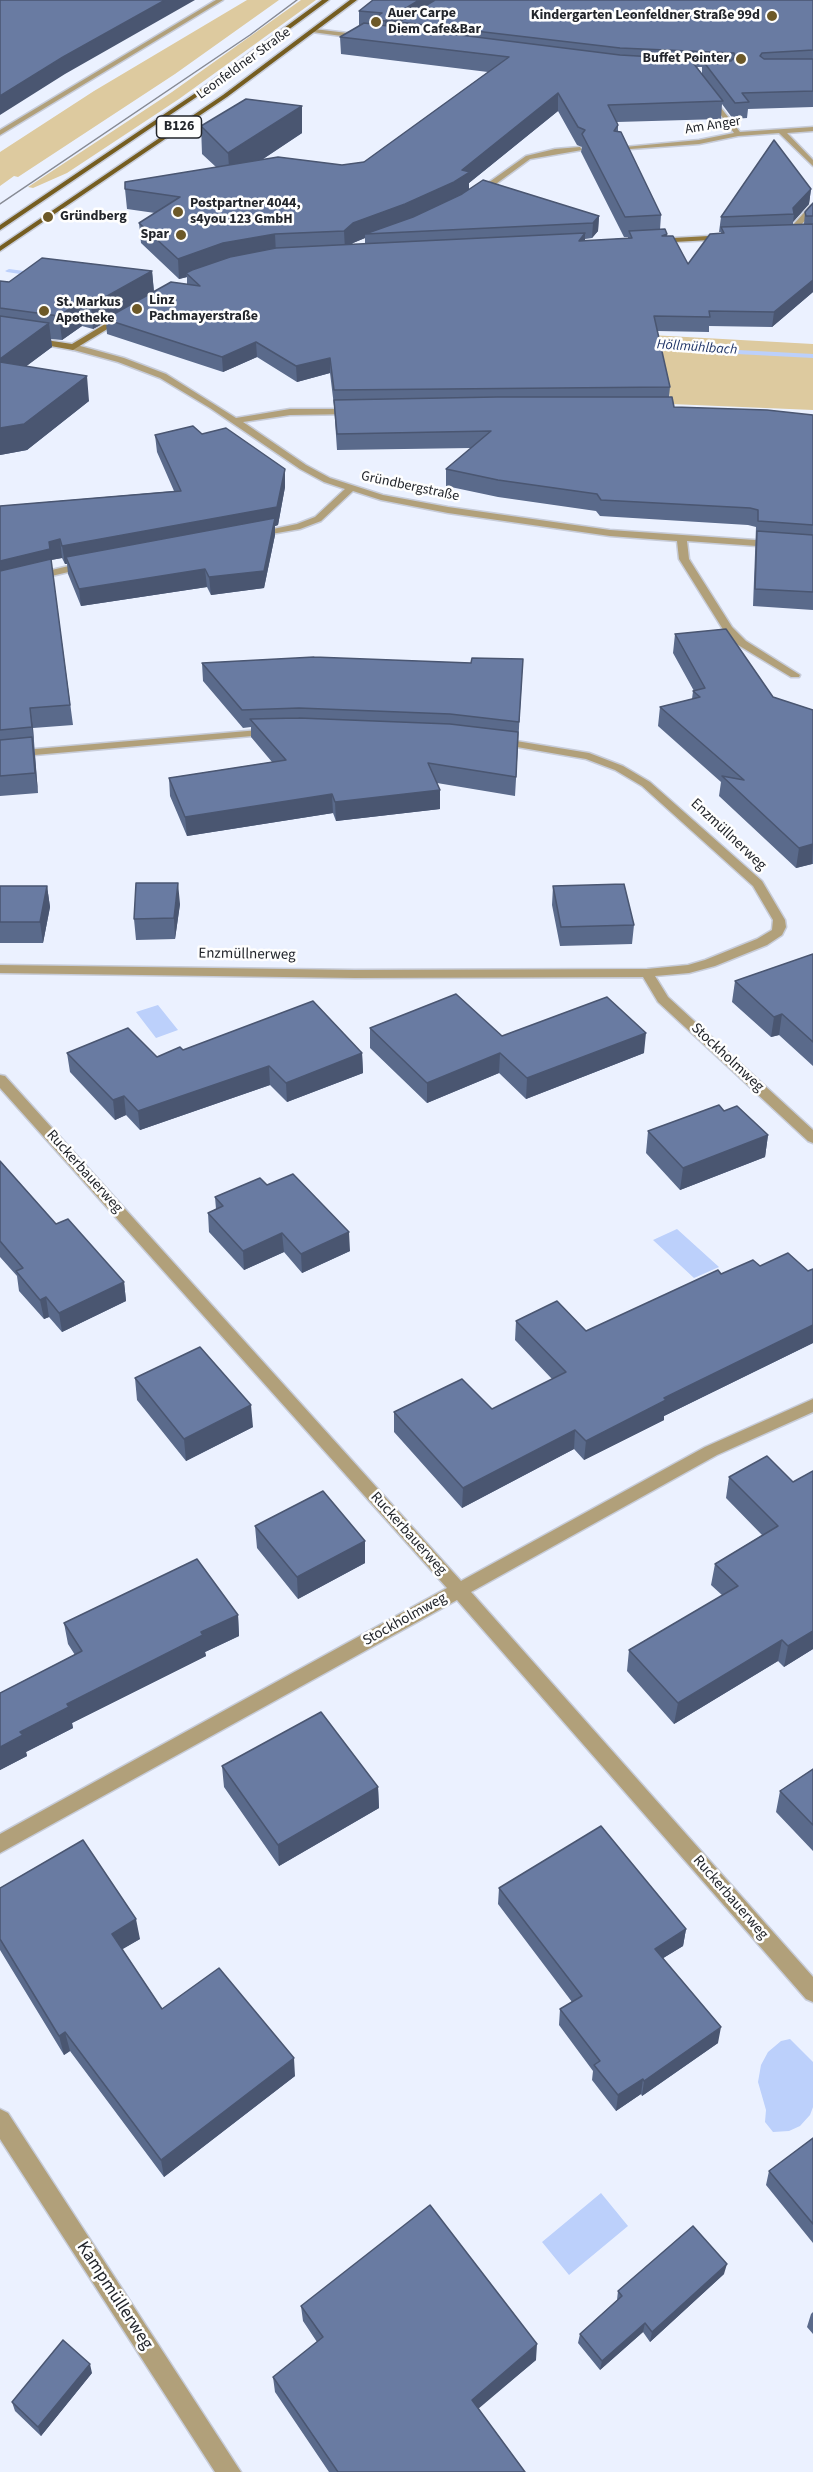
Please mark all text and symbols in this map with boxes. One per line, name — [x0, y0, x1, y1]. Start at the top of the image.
place label: Auer Carpe Diem Cafe&Bar — [388, 6, 481, 38]
place label: Kindergarten Leonfeldner Straße 99d — [531, 8, 760, 24]
marker: Kindergarten Leonfeldner Straße 99d — [765, 9, 779, 23]
marker: Auer Carpe Diem Cafe&Bar — [369, 15, 383, 29]
street label: Leonfeldner Straße — [194, 24, 294, 104]
place label: Buffet Pointer — [643, 51, 729, 67]
marker: Buffet Pointer — [734, 52, 748, 66]
street label: Am Anger — [684, 113, 742, 139]
road number: B126 — [156, 116, 201, 138]
place label: Postpartner 4044, s4you 123 GmbH — [190, 196, 301, 228]
marker: Postpartner 4044, s4you 123 GmbH — [171, 205, 185, 219]
place label: Gründberg — [60, 209, 127, 225]
marker: Gründberg — [41, 210, 55, 224]
place label: Spar — [140, 227, 169, 243]
marker: Spar — [174, 228, 188, 242]
place label: Linz Pachmayerstraße — [149, 293, 258, 326]
place label: St. Markus Apotheke — [56, 295, 121, 328]
marker: Linz Pachmayerstraße — [130, 302, 144, 316]
marker: St. Markus Apotheke — [37, 304, 51, 318]
water label: Höllmühlbach — [656, 337, 738, 359]
street label: Gründbergstraße — [359, 468, 461, 506]
street label: Enzmüllnerweg — [686, 795, 770, 875]
street label: Enzmüllnerweg — [198, 945, 296, 965]
street label: Stockholmweg — [687, 1020, 767, 1096]
street label: Ruckerbauerweg — [42, 1127, 126, 1217]
street label: Ruckerbauerweg — [366, 1489, 450, 1579]
street label: Stockholmweg — [360, 1590, 450, 1650]
street label: Ruckerbauerweg — [689, 1852, 771, 1944]
street label: Kampmüllerweg — [71, 2238, 157, 2354]

